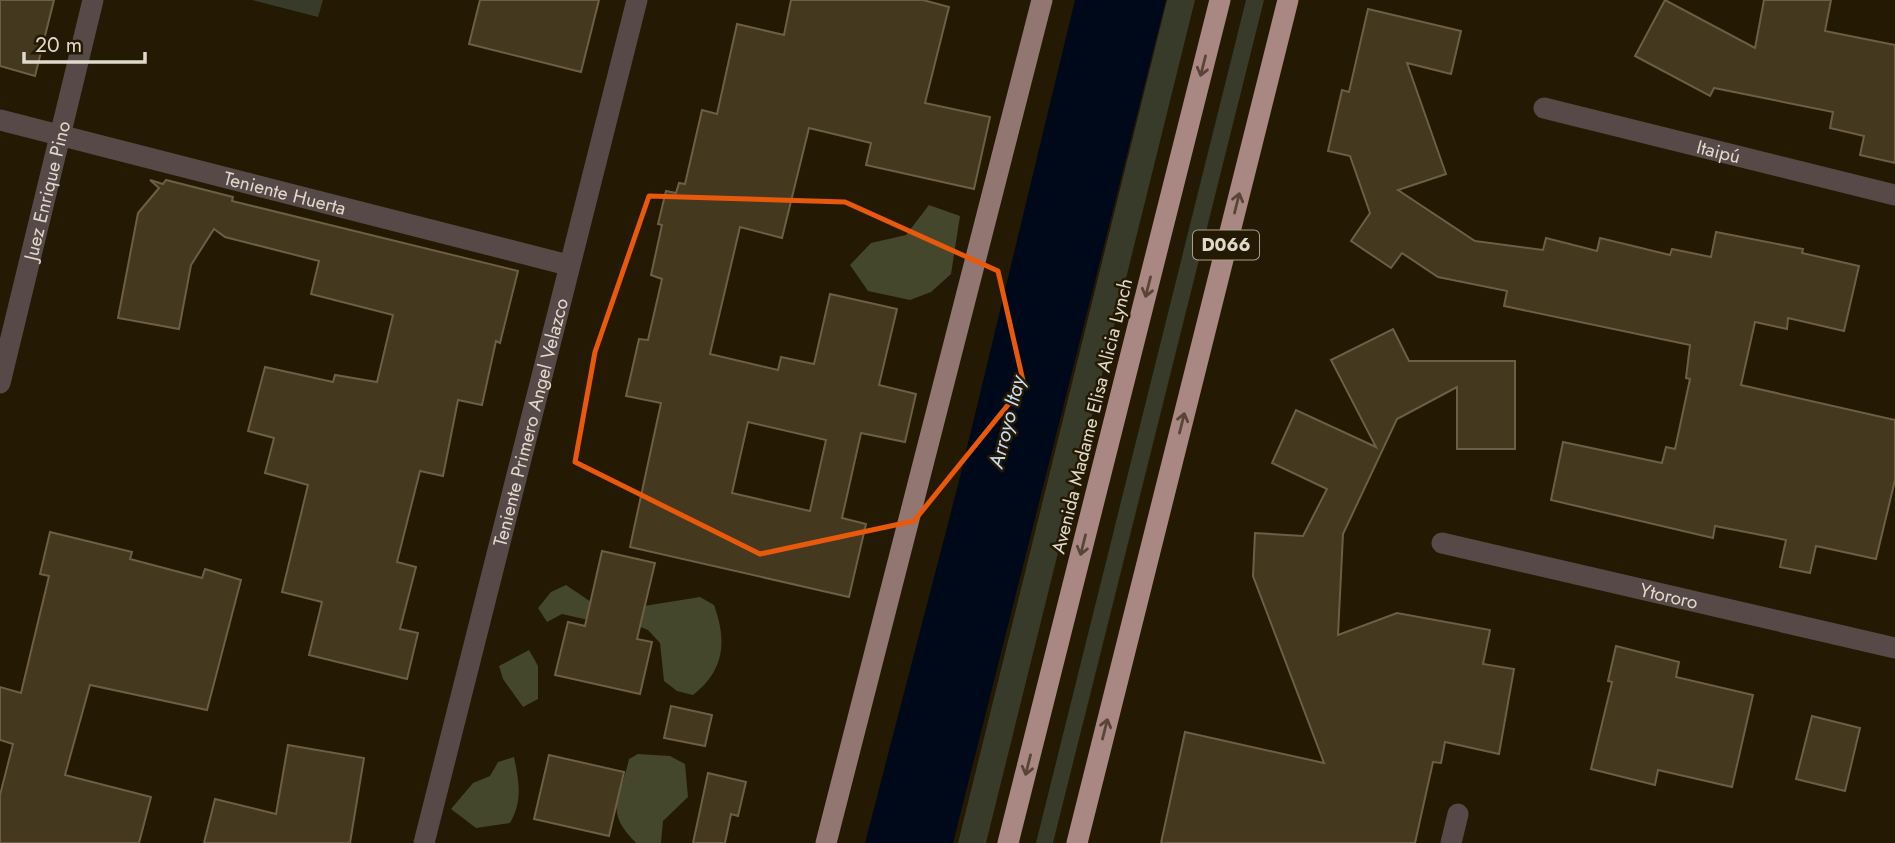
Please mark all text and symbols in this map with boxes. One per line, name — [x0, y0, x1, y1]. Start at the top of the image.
scale bar — [24, 21, 145, 65]
text: 20 m — [35, 30, 82, 60]
one-way arrow — [1196, 54, 1209, 77]
street label: Juez Enrique Pino — [16, 118, 77, 266]
street label: Itaipú — [1694, 133, 1743, 170]
street label: Teniente Huerta — [221, 164, 349, 221]
one-way arrow — [1231, 192, 1244, 214]
road number: D066 — [1193, 230, 1259, 260]
one-way arrow — [1141, 275, 1154, 298]
street label: Avenida Madame Elisa Alicia Lynch — [1045, 276, 1139, 556]
street label: Teniente Primero Angel Velazco — [486, 295, 575, 549]
water label: Arroyo Itay — [981, 371, 1033, 472]
one-way arrow — [1176, 412, 1189, 435]
one-way arrow — [1076, 533, 1089, 556]
street label: Ytororo — [1637, 576, 1701, 615]
one-way arrow — [1099, 718, 1112, 741]
one-way arrow — [1021, 754, 1034, 776]

